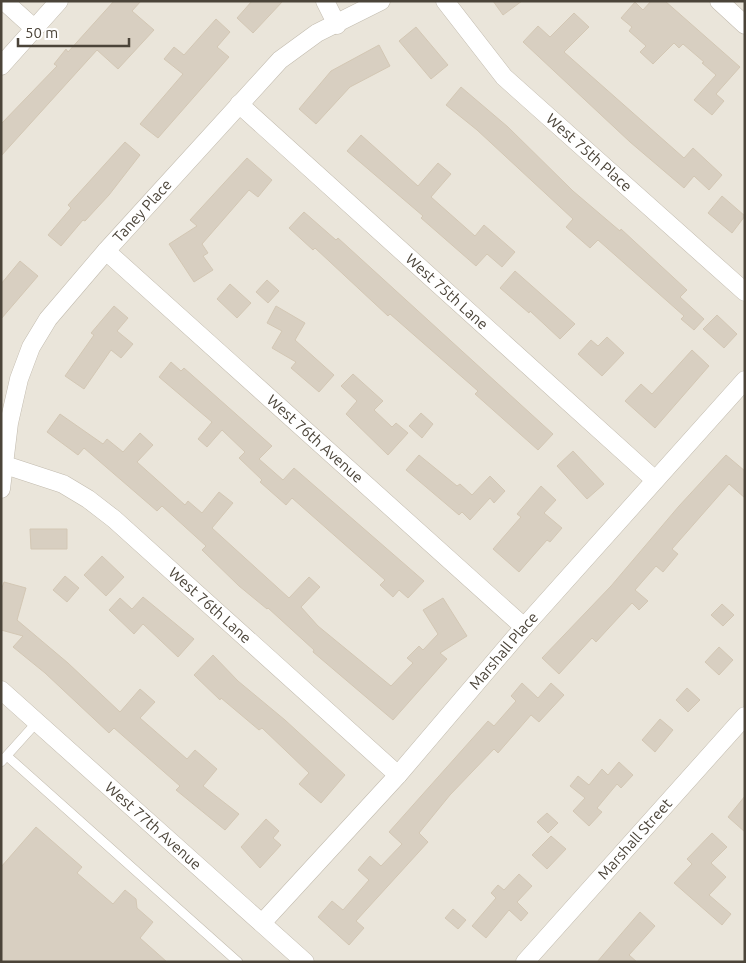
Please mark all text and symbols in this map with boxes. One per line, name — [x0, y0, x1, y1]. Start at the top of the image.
scale bar — [18, 15, 129, 47]
text: 50 m — [25, 24, 58, 41]
street label: West 75th Place — [543, 110, 635, 195]
street label: Taney Place — [109, 176, 175, 246]
street label: West 75th Lane — [402, 250, 492, 333]
street label: West 76th Avenue — [264, 391, 367, 486]
street label: West 76th Lane — [166, 564, 255, 646]
street label: Marshall Place — [466, 608, 541, 693]
street label: West 77th Avenue — [102, 778, 205, 873]
street label: Marshall Street — [594, 795, 675, 883]

